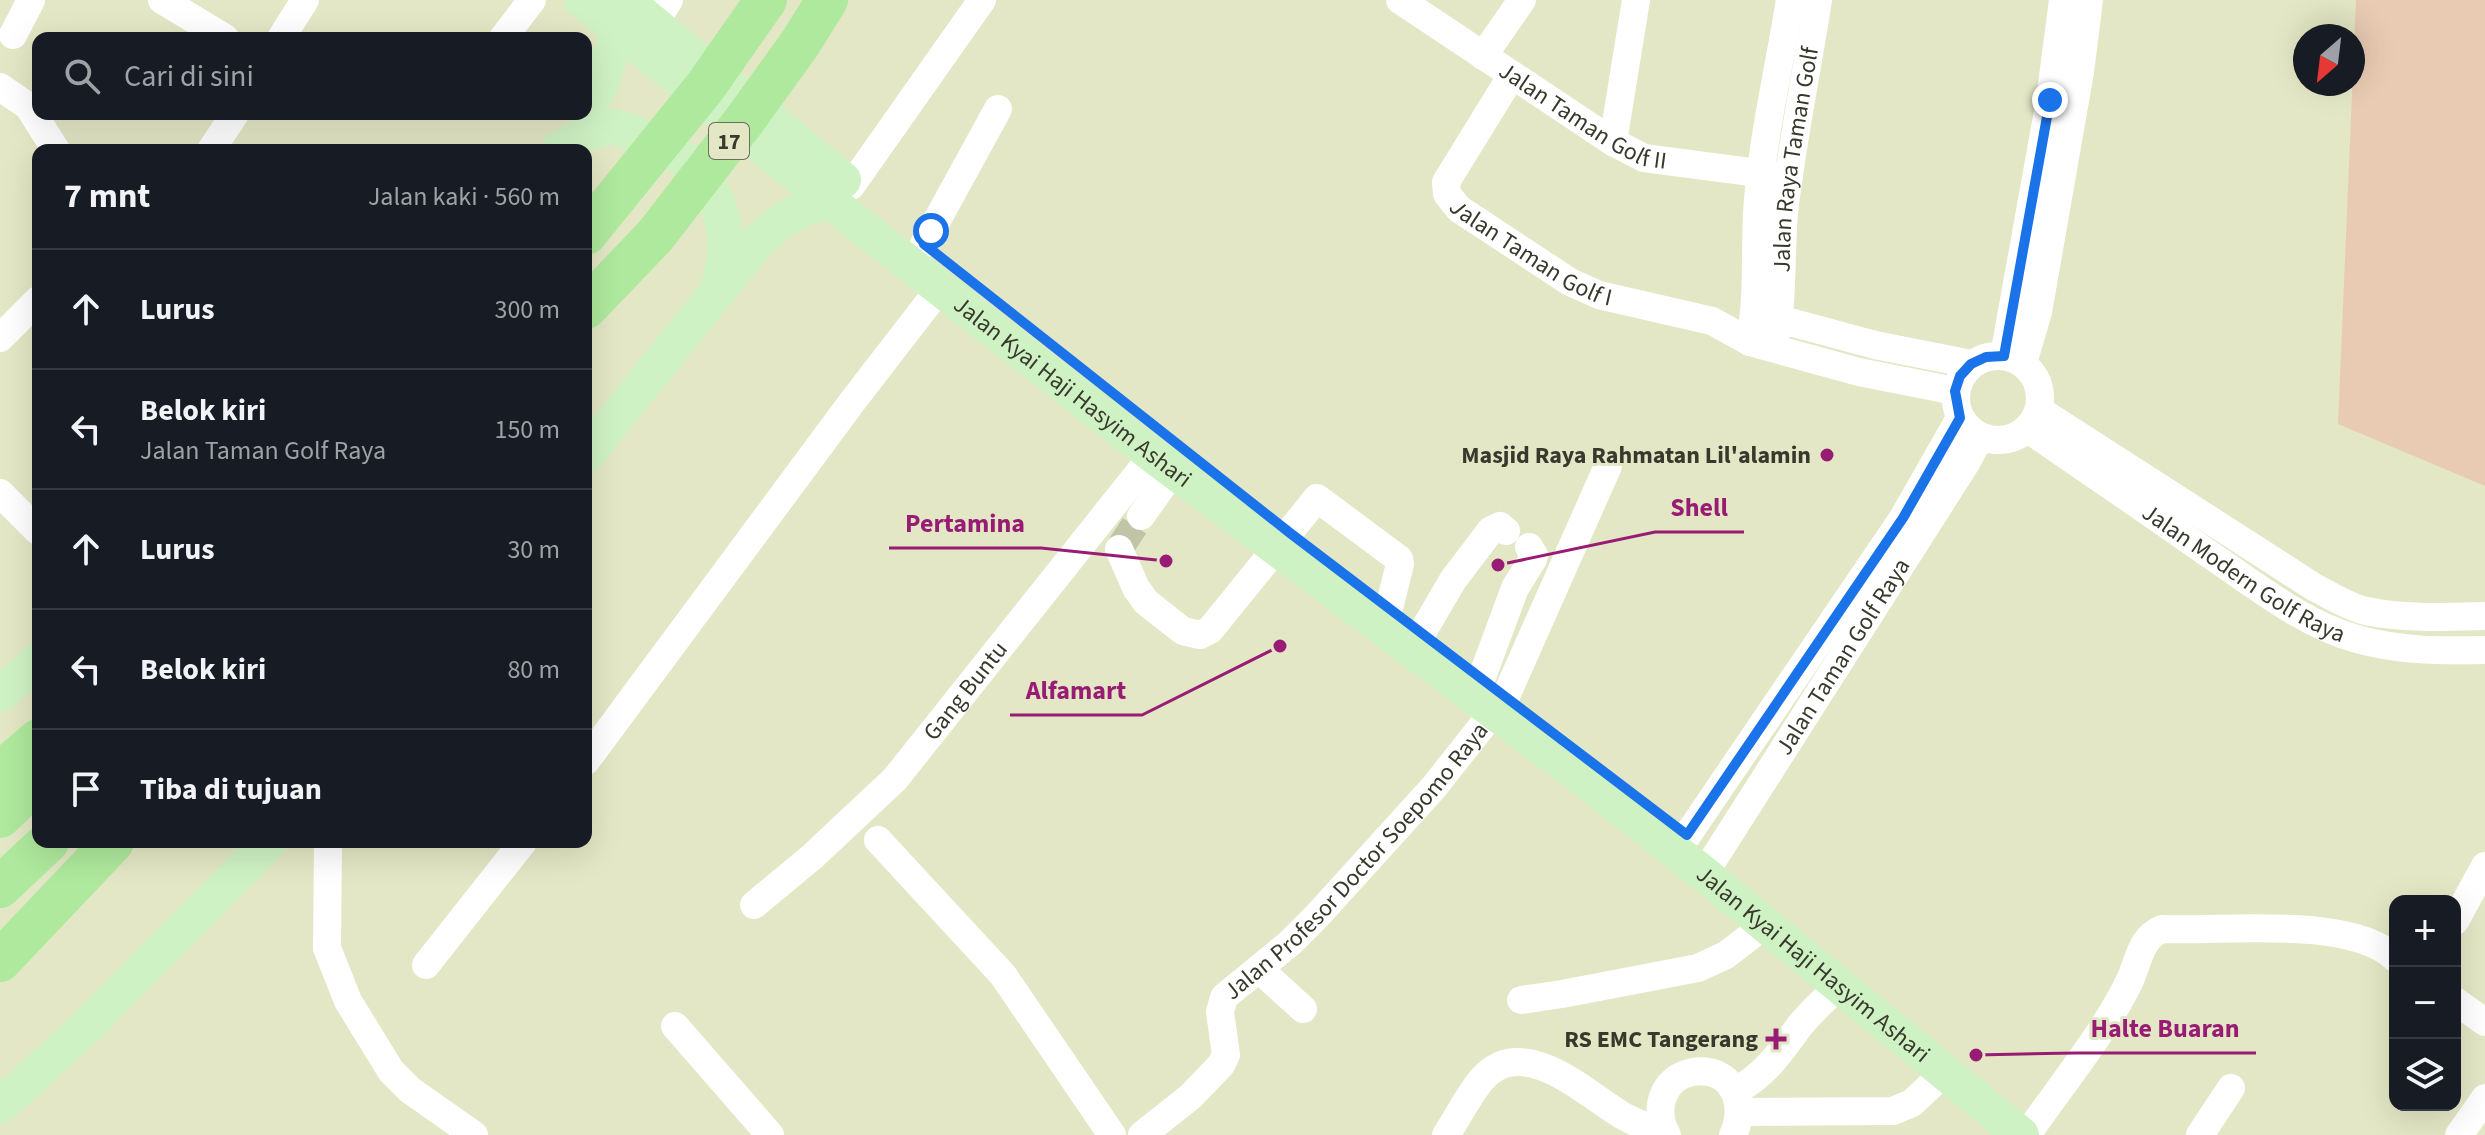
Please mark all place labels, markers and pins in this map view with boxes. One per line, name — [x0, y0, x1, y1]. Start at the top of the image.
place label: Masjid Raya Rahmatan Lil'alamin — [1461, 438, 1811, 473]
marker: Masjid Raya Rahmatan Lil'alamin — [1818, 446, 1836, 464]
callout: Shell — [1655, 482, 1744, 532]
callout: Pertamina — [889, 498, 1041, 548]
callout: Alfamart — [1010, 665, 1142, 715]
callout: Halte Buaran — [2075, 1003, 2256, 1053]
place label: RS EMC Tangerang — [1564, 1022, 1758, 1057]
marker: RS EMC Tangerang — [1765, 1028, 1787, 1050]

